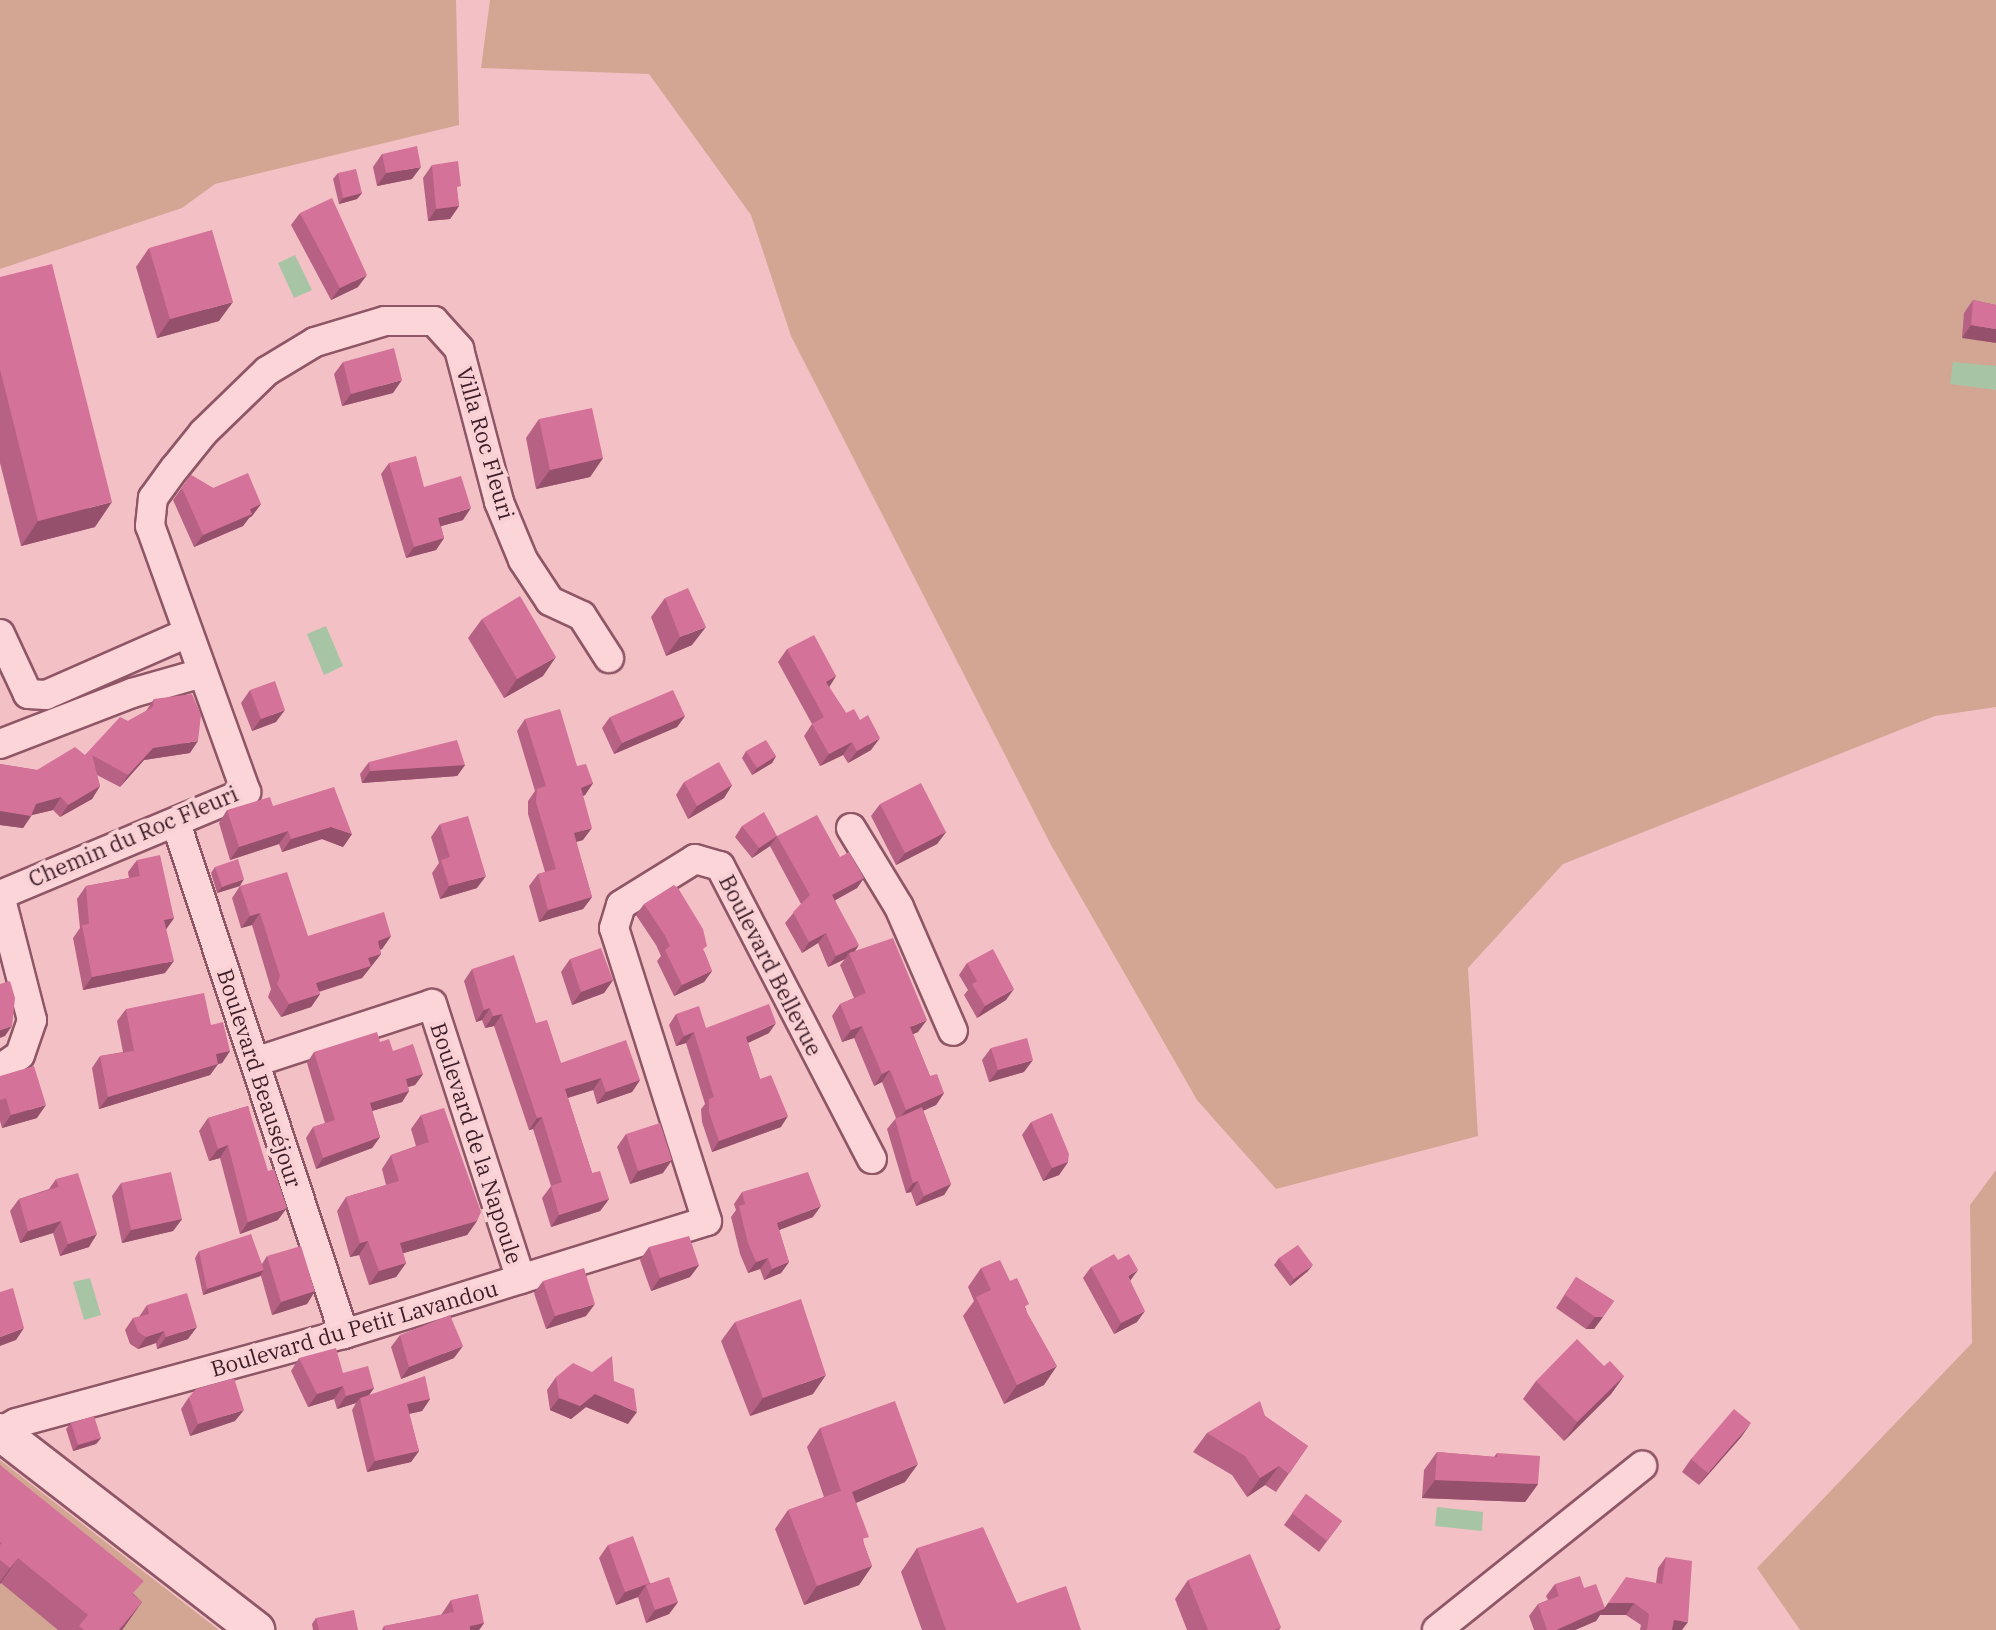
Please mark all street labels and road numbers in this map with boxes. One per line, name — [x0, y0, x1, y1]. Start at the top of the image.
street label: Villa Roc Fleuri — [452, 364, 520, 522]
street label: Chemin du Roc Fleuri — [24, 780, 242, 892]
street label: Boulevard Bellevue — [714, 870, 828, 1060]
street label: Boulevard Beauséjour — [212, 965, 308, 1191]
street label: Boulevard de la Napoule — [426, 1019, 528, 1267]
street label: Boulevard du Petit Lavandou — [207, 1274, 501, 1382]

